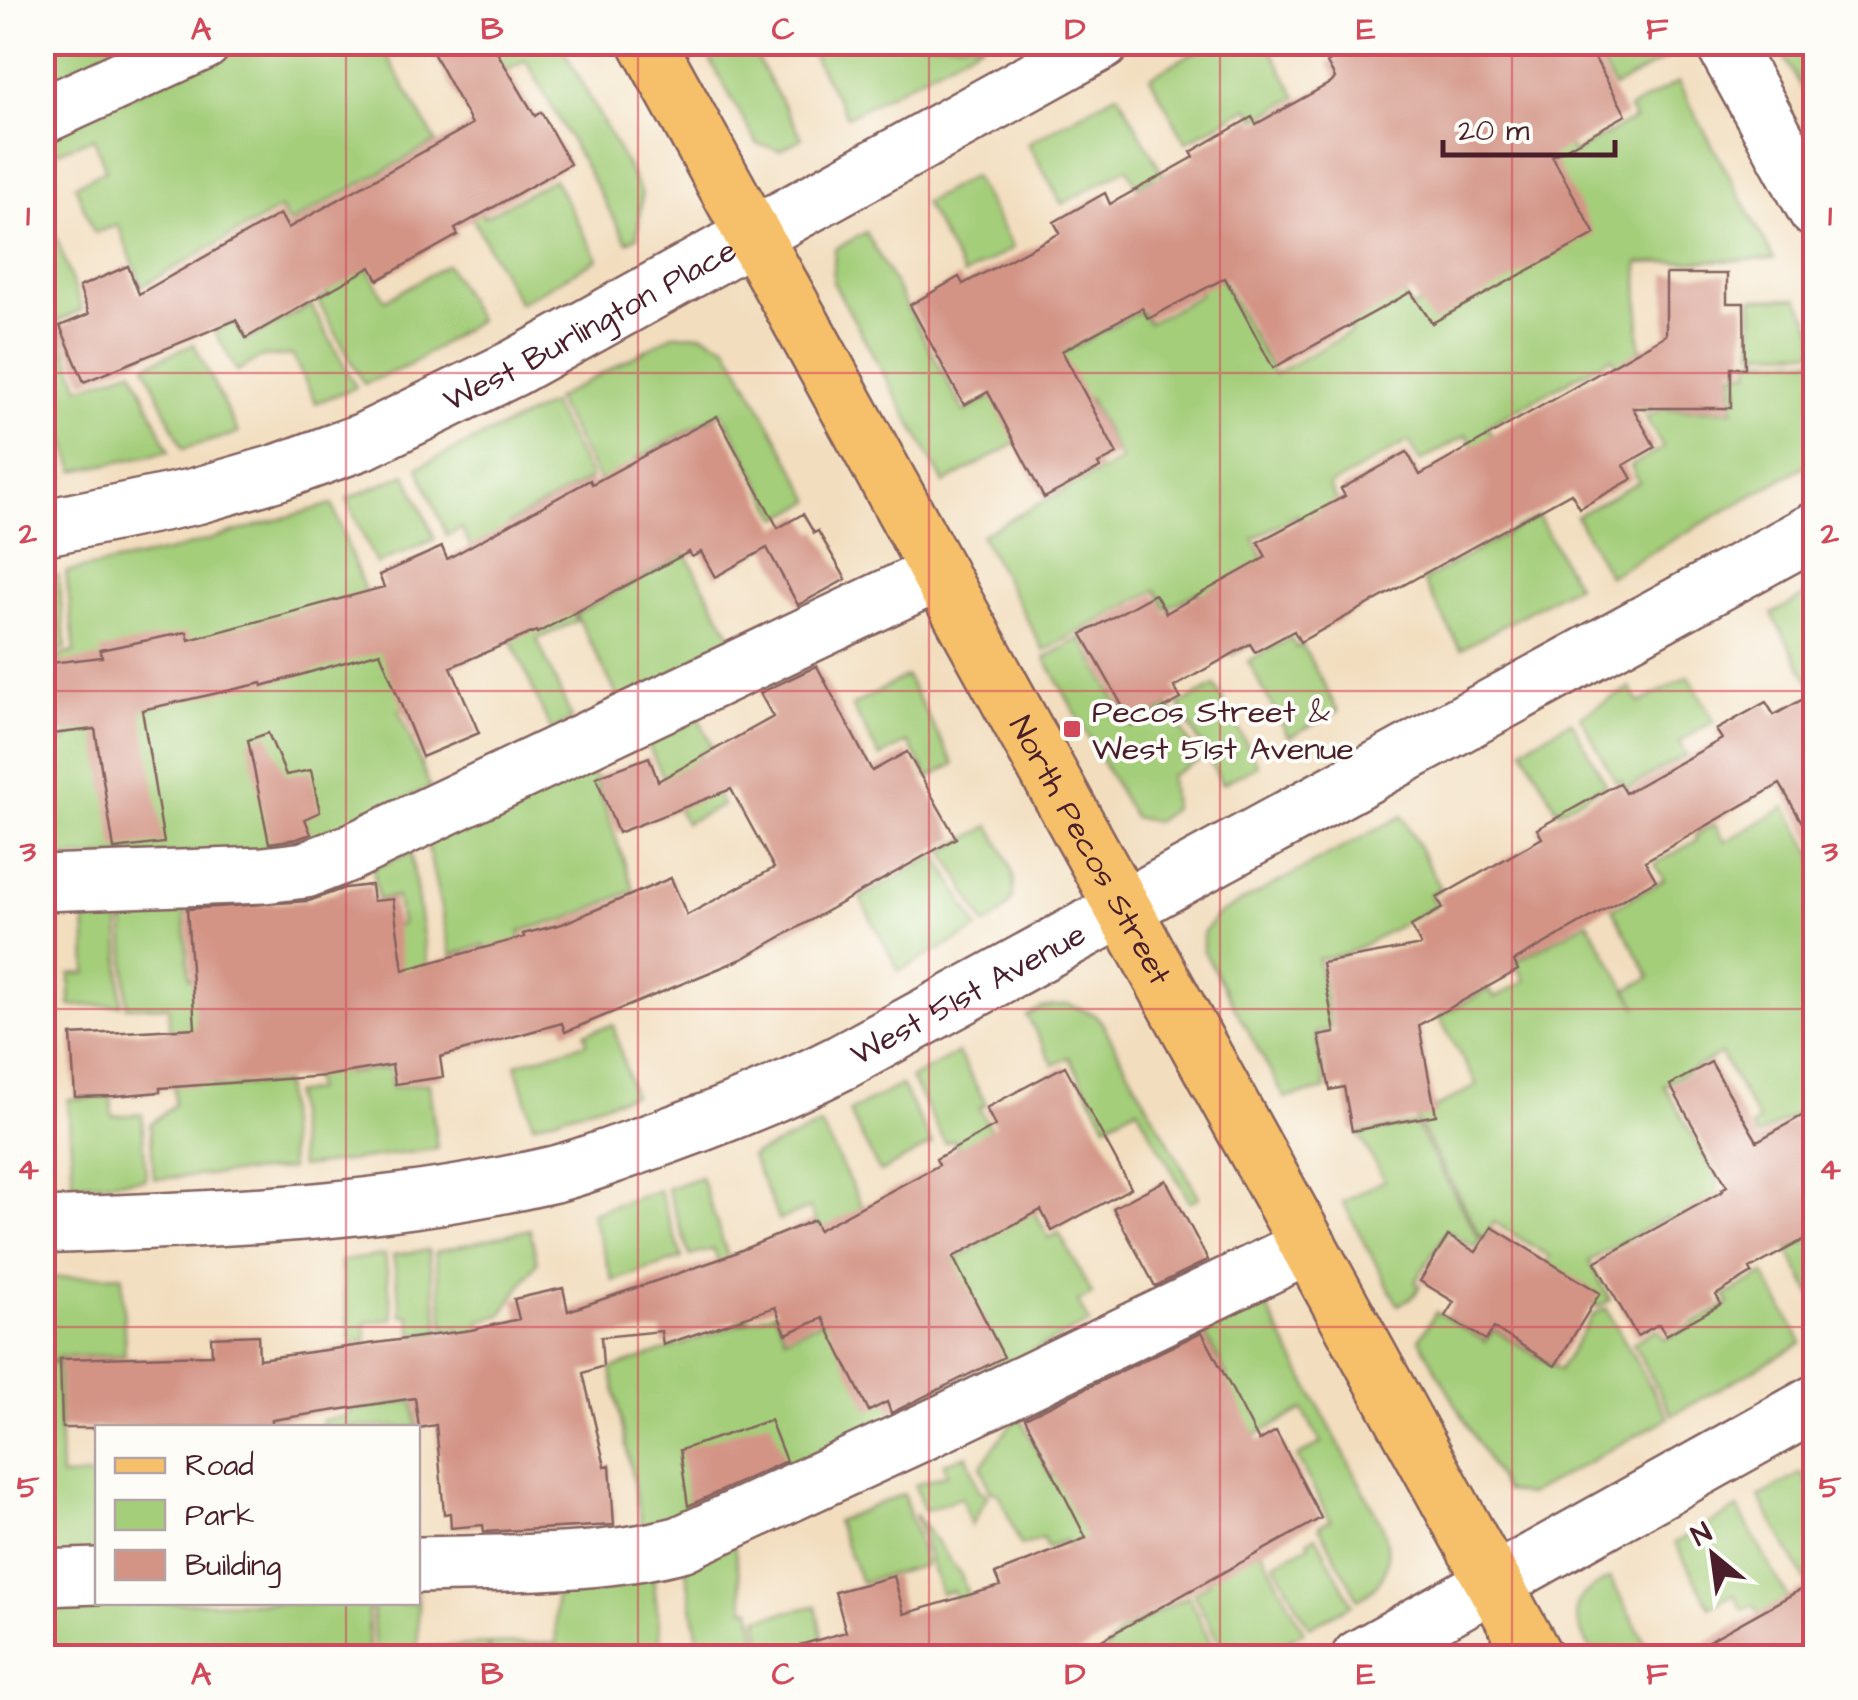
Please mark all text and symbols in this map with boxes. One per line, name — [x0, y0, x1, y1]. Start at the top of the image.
text: A — [191, 7, 212, 52]
text: B — [481, 7, 504, 52]
text: C — [772, 7, 795, 52]
text: D — [1065, 7, 1086, 52]
text: E — [1357, 7, 1376, 52]
text: F — [1646, 7, 1669, 52]
scale bar — [1443, 95, 1616, 157]
text: 20 m — [1458, 110, 1530, 152]
text: 1 — [26, 193, 30, 238]
text: 1 — [1828, 193, 1832, 238]
street label: West Burlington Place — [436, 228, 745, 423]
text: 2 — [18, 511, 38, 556]
text: 2 — [1820, 511, 1840, 556]
place label: Pecos Street & West 51st Avenue — [1092, 690, 1354, 772]
street label: North Pecos Street — [998, 708, 1182, 993]
marker: Pecos Street & West 51st Avenue — [1061, 718, 1083, 740]
text: 3 — [19, 829, 37, 874]
text: 3 — [1821, 829, 1839, 874]
street label: West 51st Avenue — [843, 912, 1094, 1077]
text: 4 — [17, 1147, 39, 1192]
text: 4 — [1819, 1147, 1841, 1192]
legend — [95, 1425, 420, 1605]
text: Road — [185, 1445, 254, 1487]
text: 5 — [17, 1465, 40, 1510]
text: 5 — [1819, 1465, 1842, 1510]
text: Park — [185, 1495, 254, 1537]
north arrow — [1663, 1505, 1763, 1605]
text: N — [1684, 1513, 1719, 1556]
text: Building — [185, 1545, 281, 1588]
text: A — [191, 1652, 212, 1697]
text: B — [481, 1652, 504, 1697]
text: C — [772, 1652, 795, 1697]
text: D — [1065, 1652, 1086, 1697]
text: E — [1357, 1652, 1376, 1697]
text: F — [1646, 1652, 1669, 1697]

